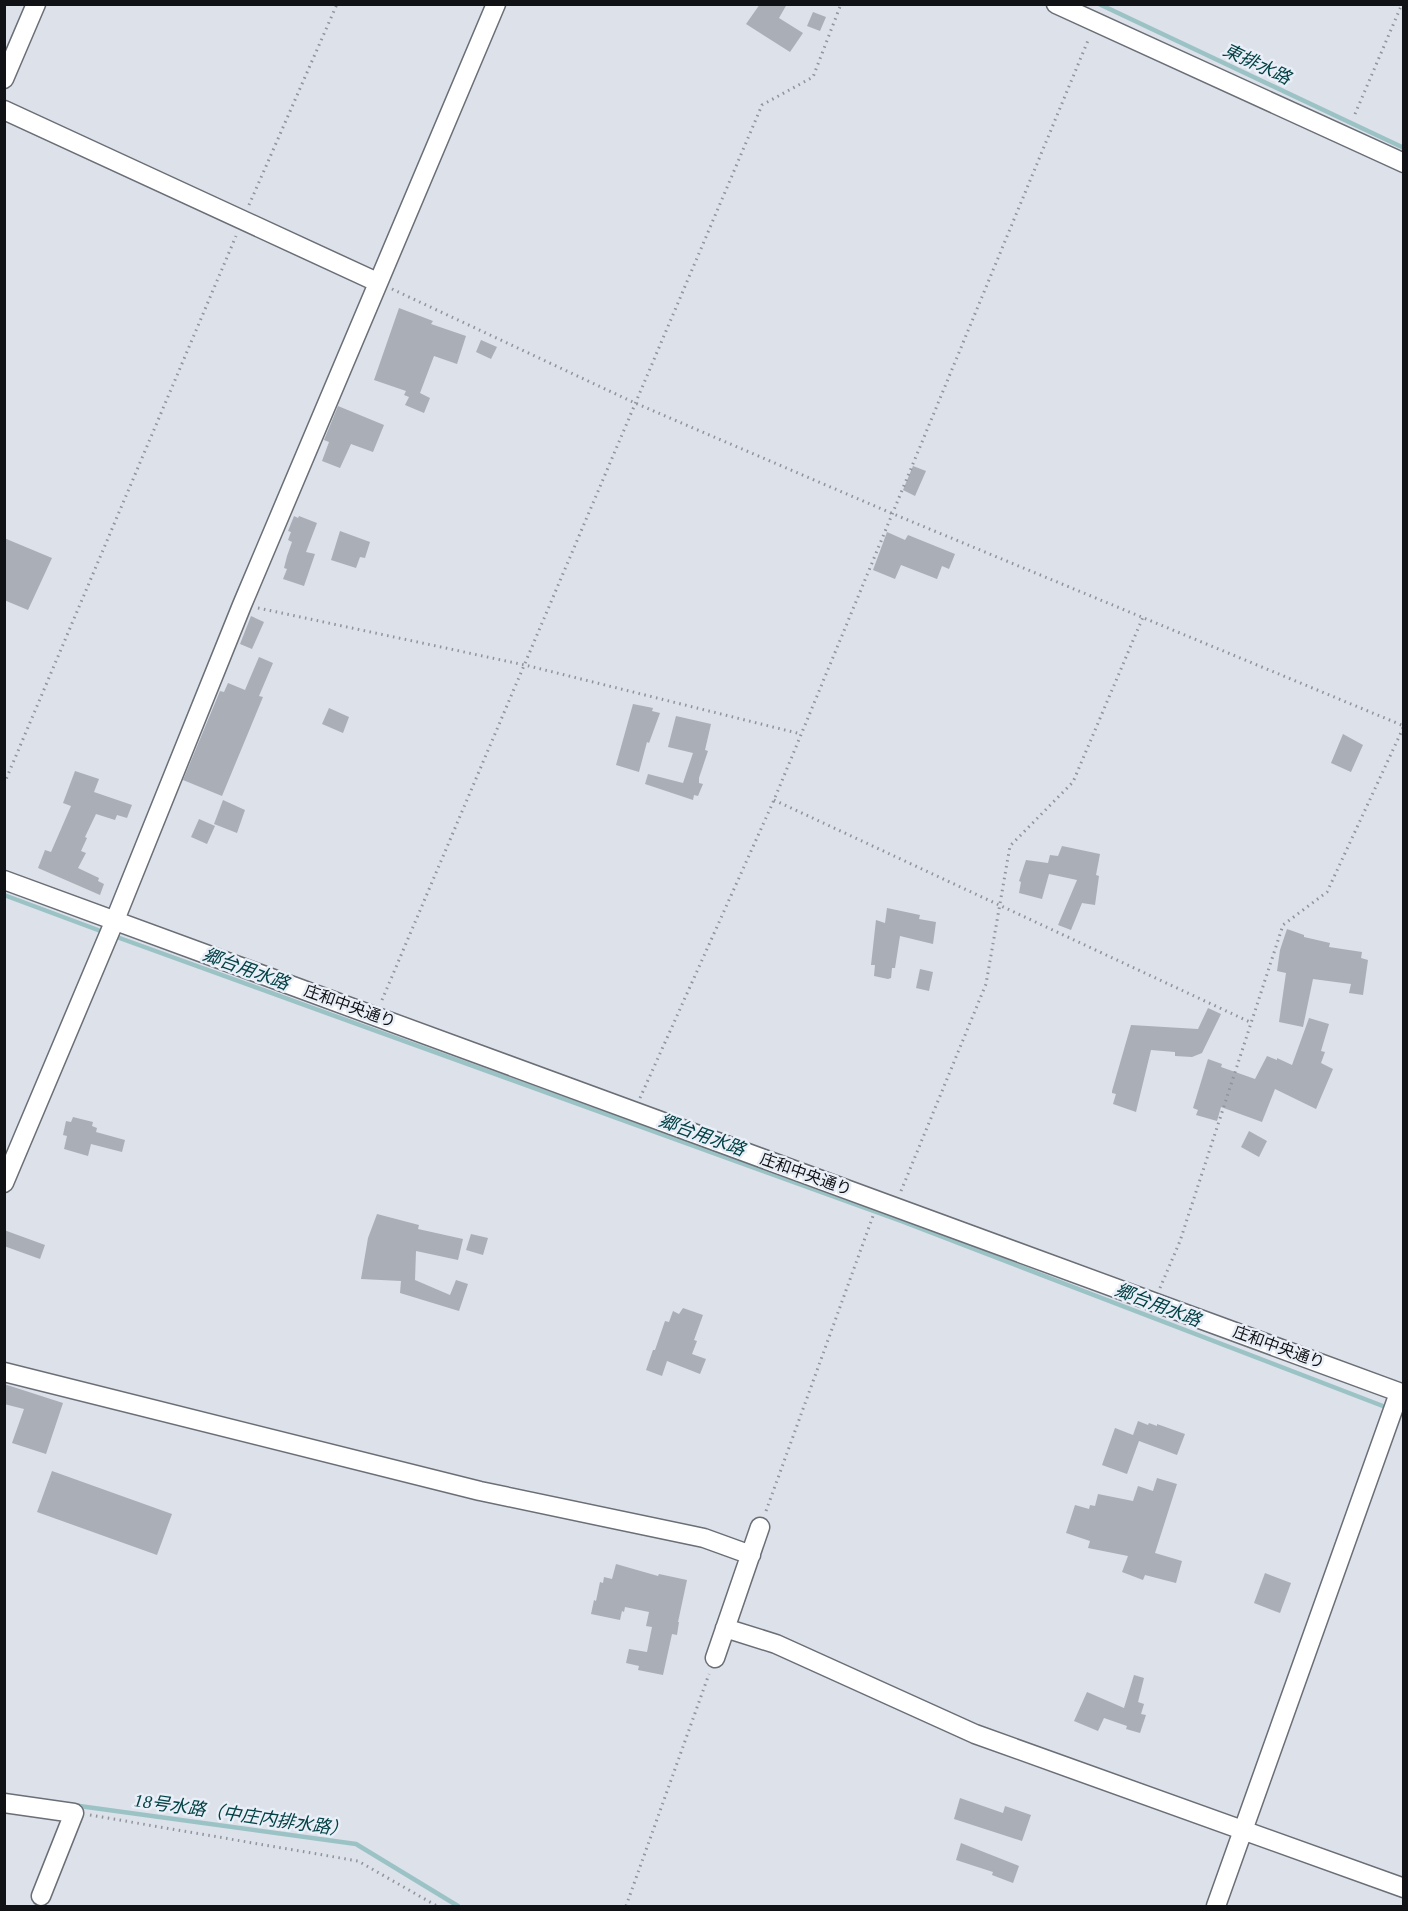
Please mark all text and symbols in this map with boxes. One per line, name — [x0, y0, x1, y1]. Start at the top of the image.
water label: 東排水路 — [1220, 40, 1296, 89]
water label: 郷台用水路 — [200, 944, 294, 994]
street label: 庄和中央通り — [302, 982, 398, 1030]
water label: 郷台用水路 — [656, 1110, 750, 1160]
street label: 庄和中央通り — [758, 1150, 854, 1198]
water label: 郷台用水路 — [1112, 1280, 1205, 1331]
street label: 庄和中央通り — [1231, 1323, 1327, 1371]
water label: 18号水路（中庄内排水路） — [133, 1790, 349, 1840]

